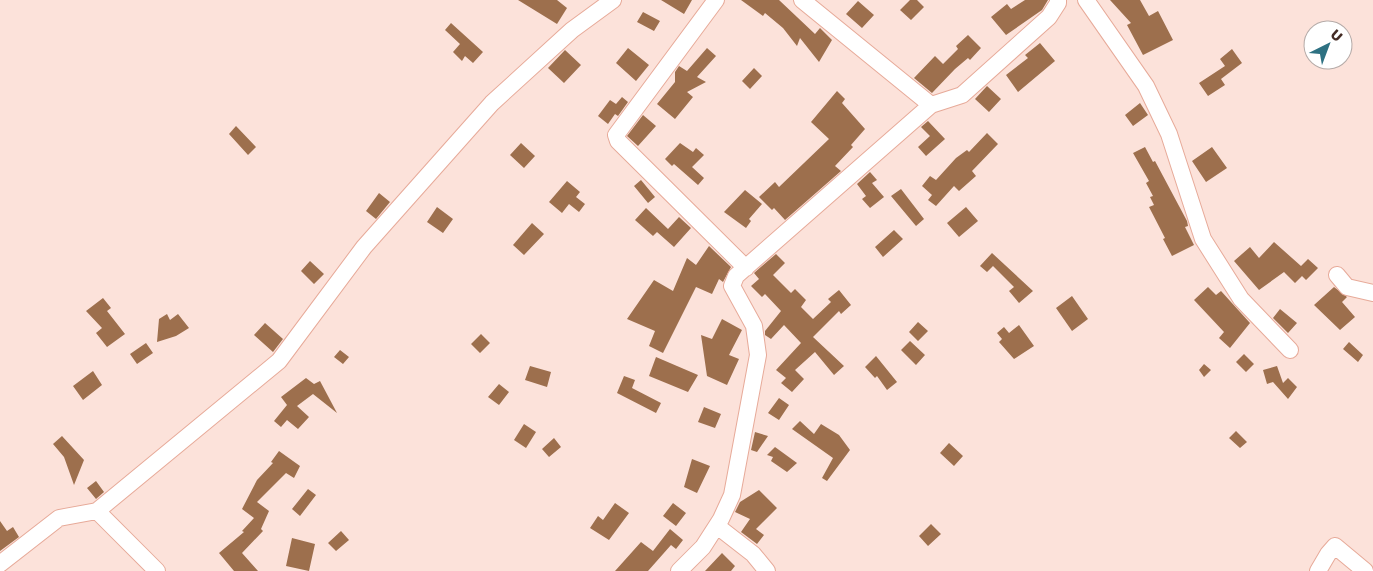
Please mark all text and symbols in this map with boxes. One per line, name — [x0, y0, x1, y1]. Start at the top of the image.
north arrow — [1303, 20, 1353, 70]
text: U — [1327, 26, 1346, 45]

